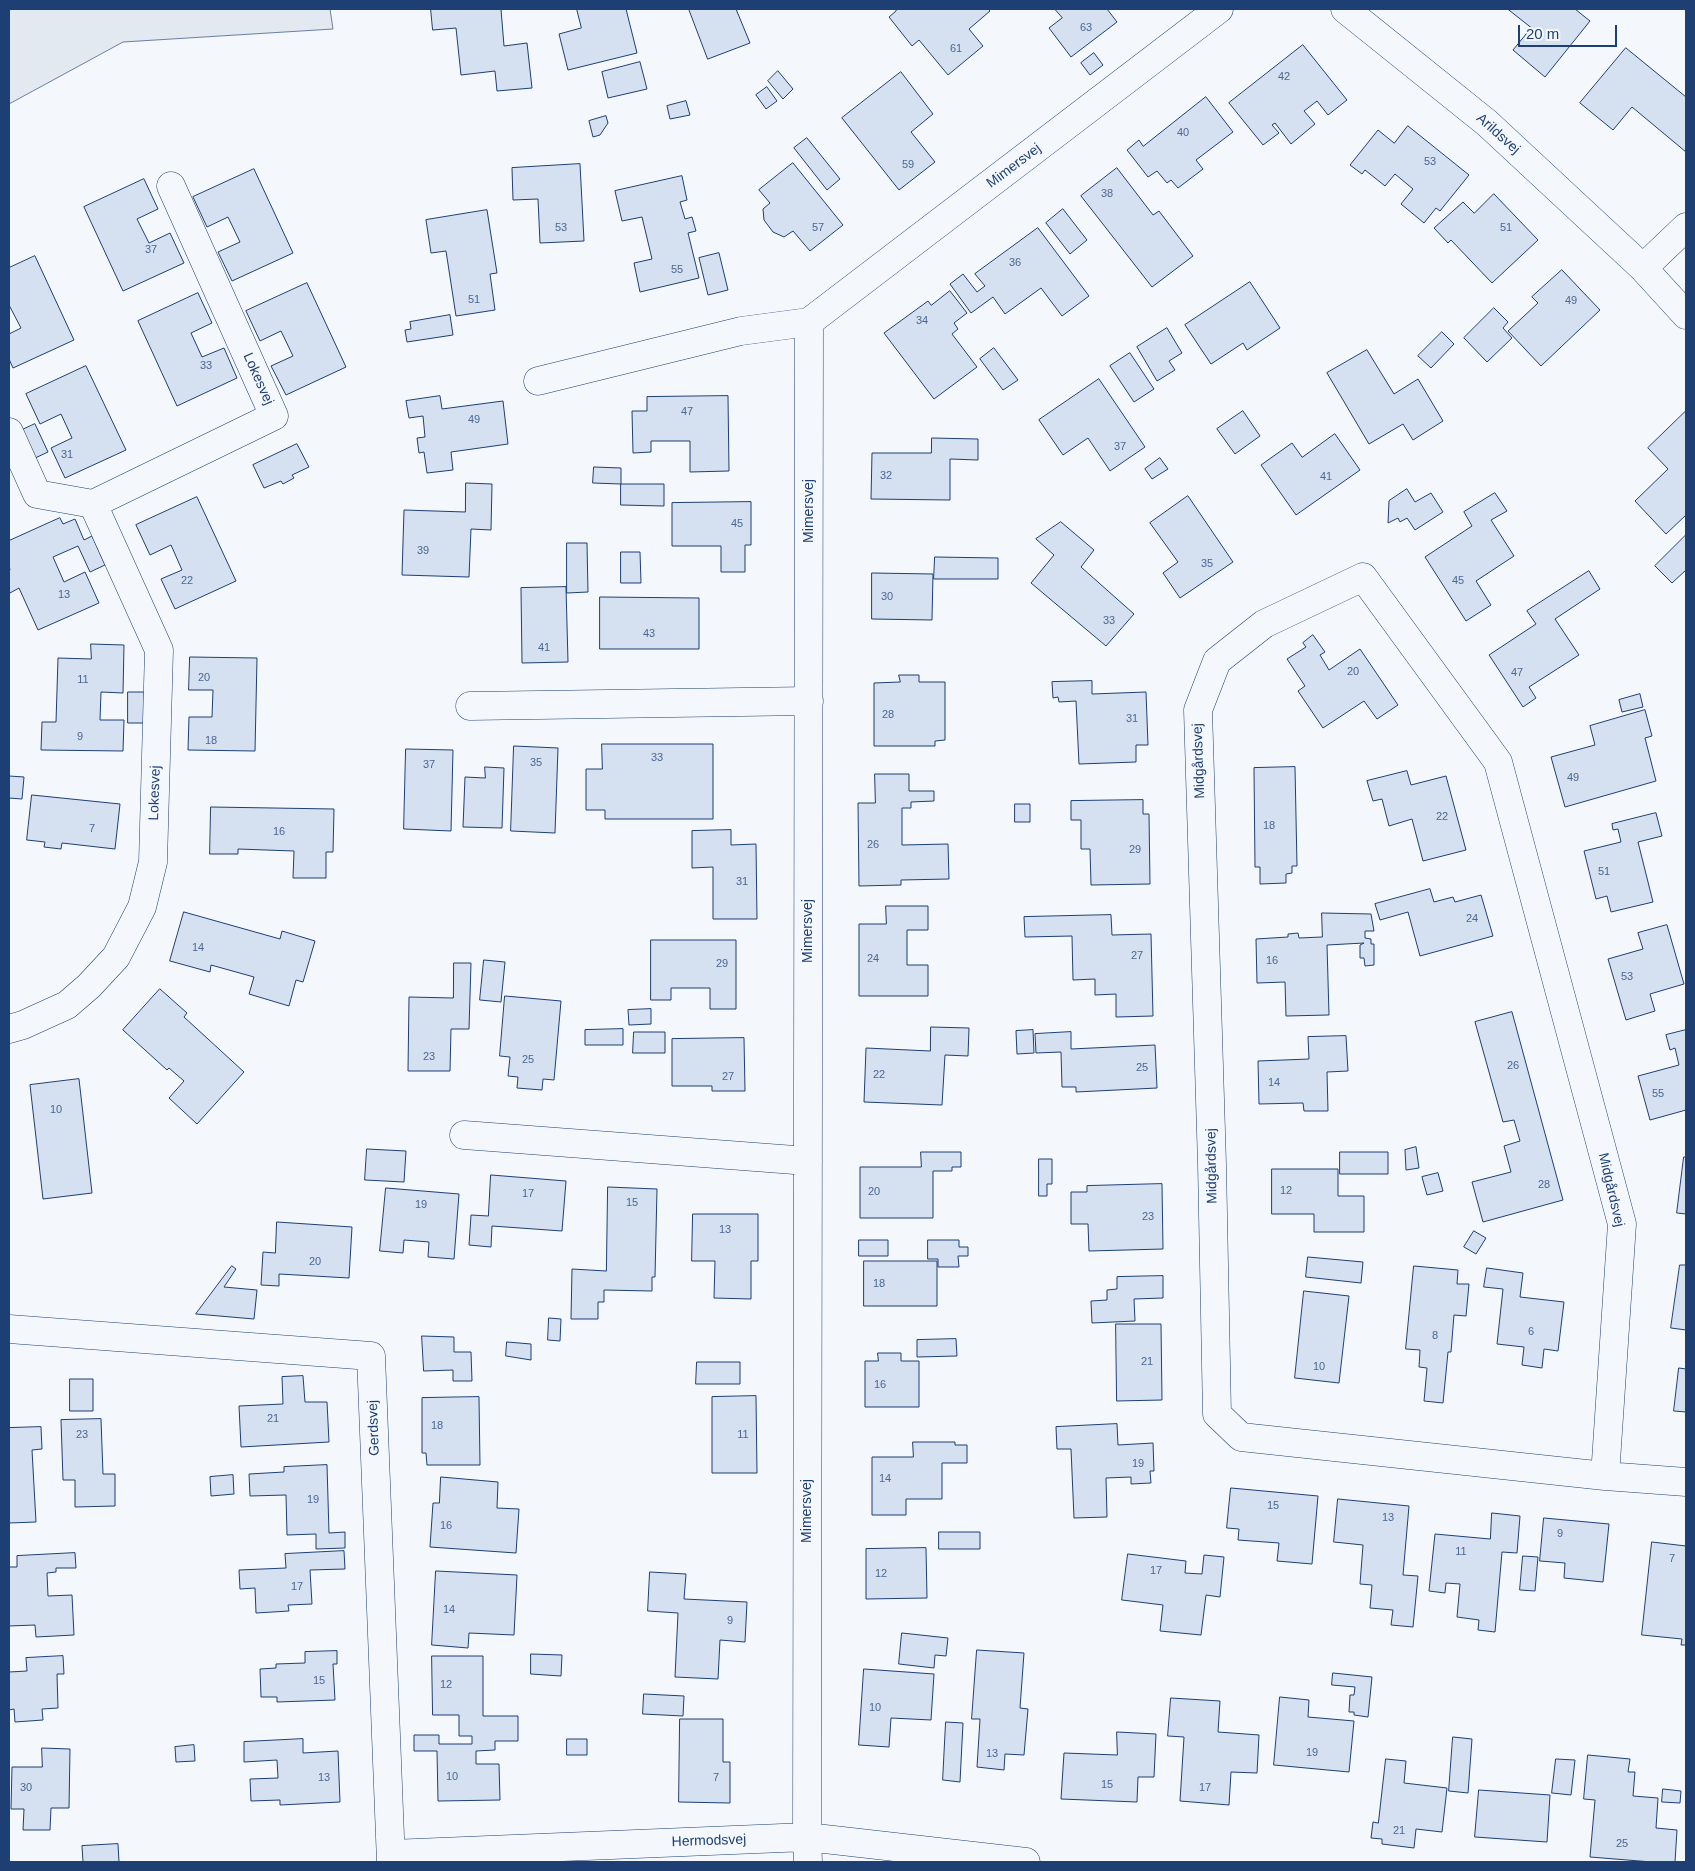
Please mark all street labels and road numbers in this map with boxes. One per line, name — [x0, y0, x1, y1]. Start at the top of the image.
street label: Arildsvej — [1473, 110, 1523, 158]
street label: Mimersvej — [983, 140, 1045, 192]
street label: Lokesvej — [239, 350, 277, 408]
street label: Mimersvej — [801, 479, 817, 543]
street label: Midgårdsvej — [1189, 723, 1209, 799]
street label: Lokesvej — [146, 765, 164, 821]
street label: Mimersvej — [800, 899, 816, 963]
street label: Midgårdsvej — [1203, 1128, 1221, 1204]
street label: Midgårdsvej — [1594, 1151, 1628, 1229]
street label: Gerdsvej — [365, 1400, 383, 1456]
street label: Mimersvej — [799, 1479, 815, 1543]
street label: Hermodsvej — [671, 1831, 747, 1851]

